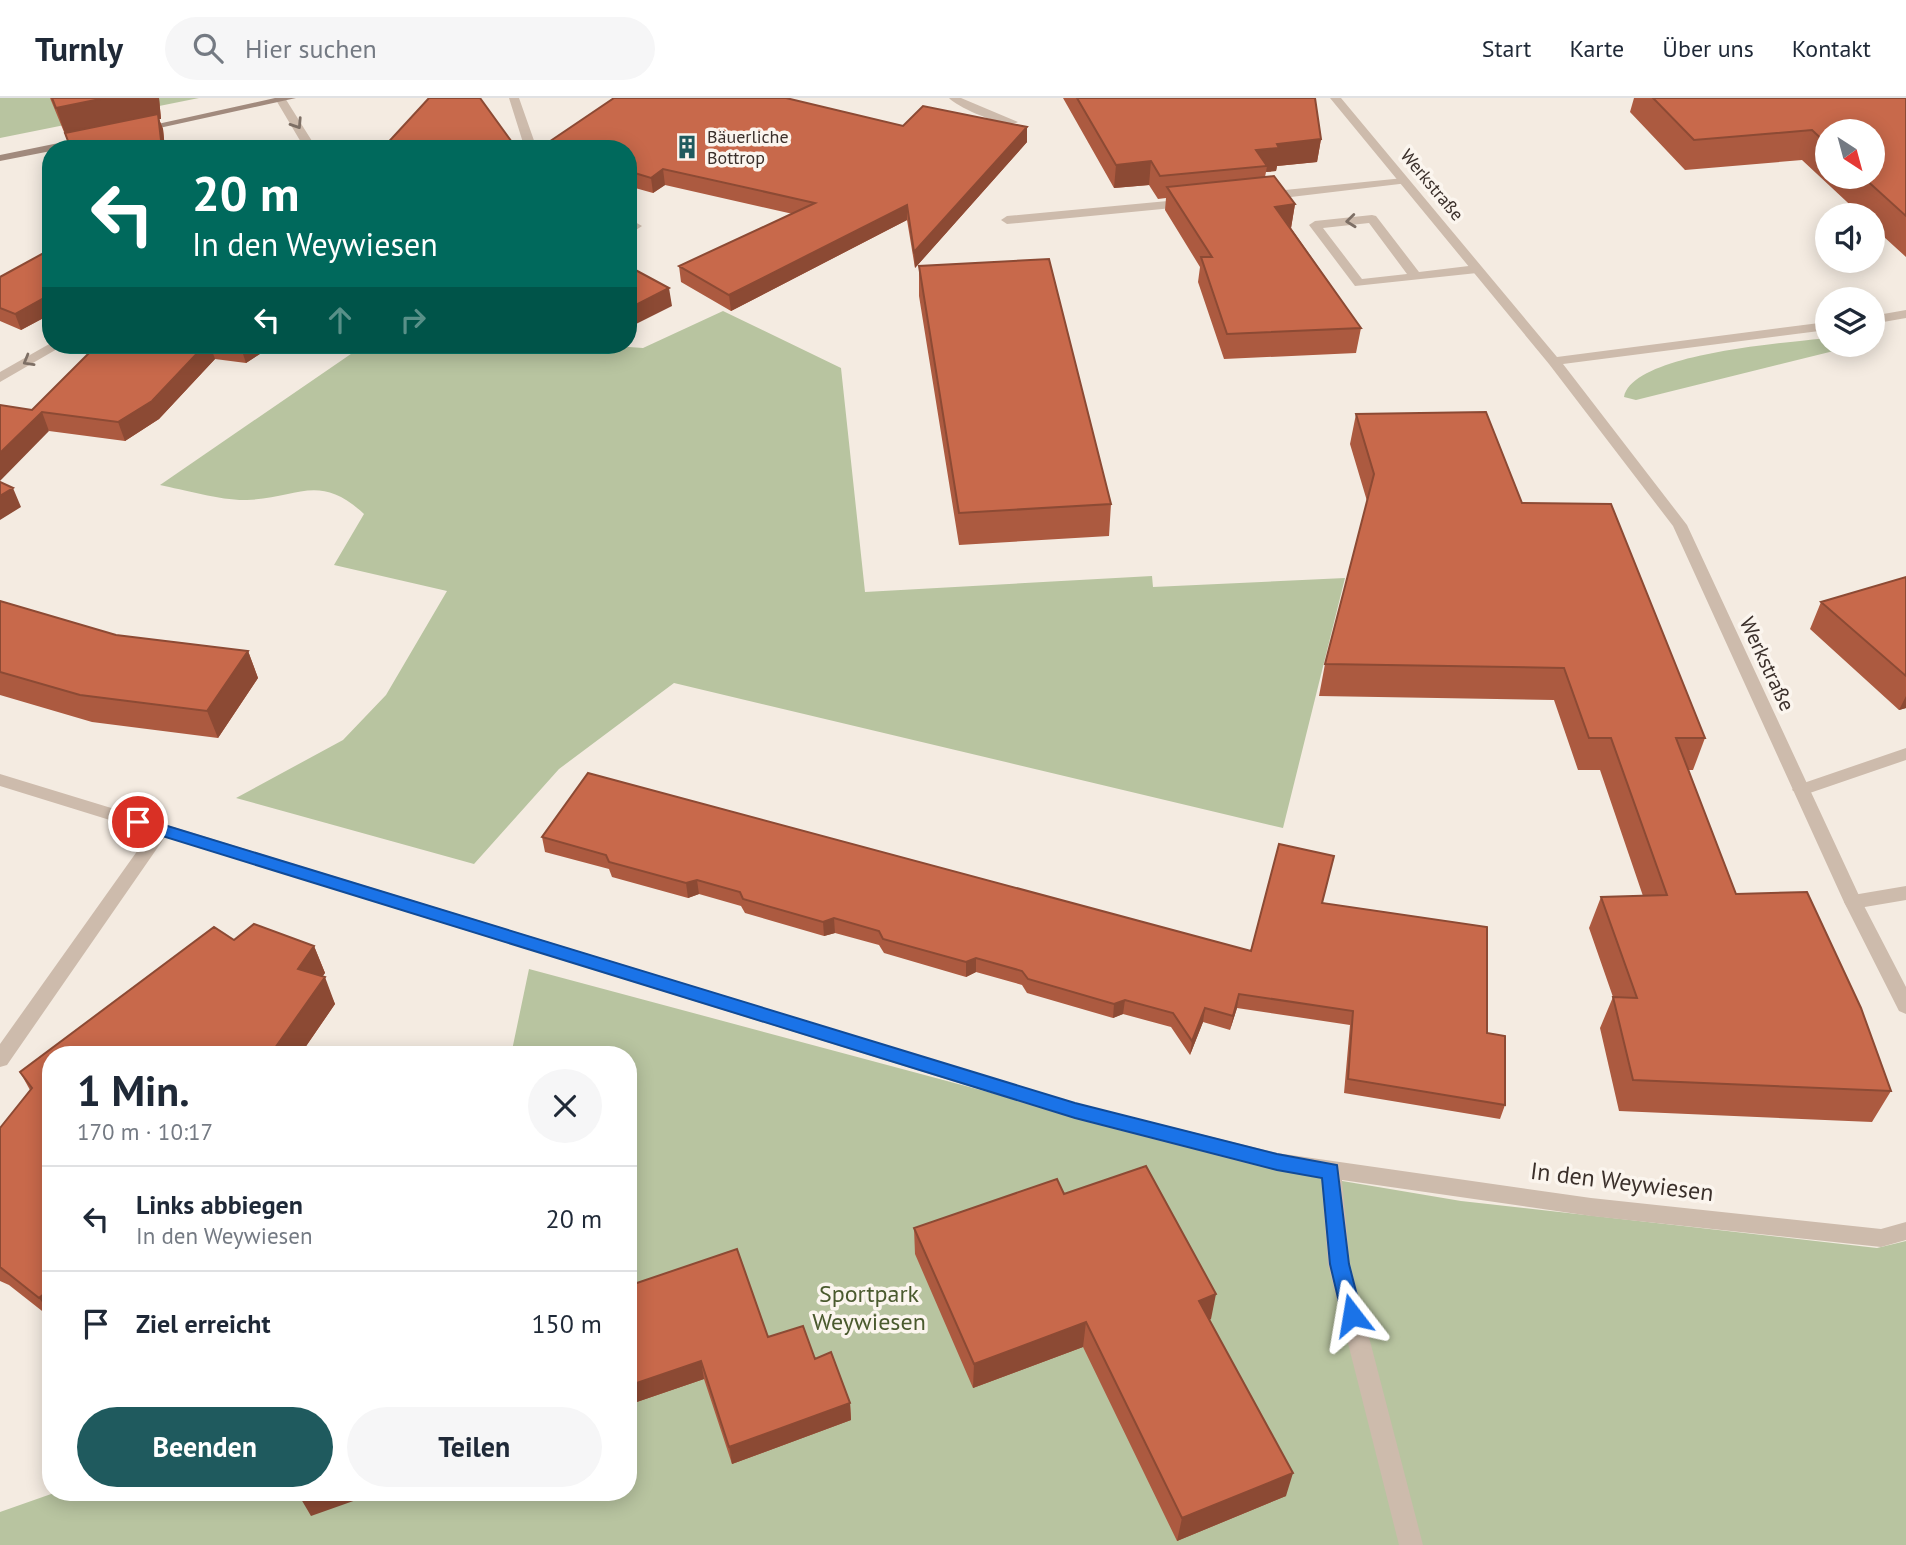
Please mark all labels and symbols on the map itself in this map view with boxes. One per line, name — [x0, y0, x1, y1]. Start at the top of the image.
one-way arrow — [288, 117, 301, 130]
north arrow — [1815, 119, 1885, 189]
place label: Bäuerliche Bottrop — [707, 125, 789, 169]
building icon: Bäuerliche Bottrop — [673, 133, 701, 161]
street label: Werkstraße — [1396, 144, 1469, 225]
one-way arrow — [1345, 213, 1356, 228]
one-way arrow — [23, 353, 36, 366]
street label: Werkstraße — [1734, 612, 1801, 715]
pin — [108, 792, 168, 852]
street label: In den Weywiesen — [1529, 1155, 1715, 1208]
park label: Sportpark Weywiesen — [812, 1278, 926, 1337]
position arrow — [1315, 1278, 1389, 1352]

